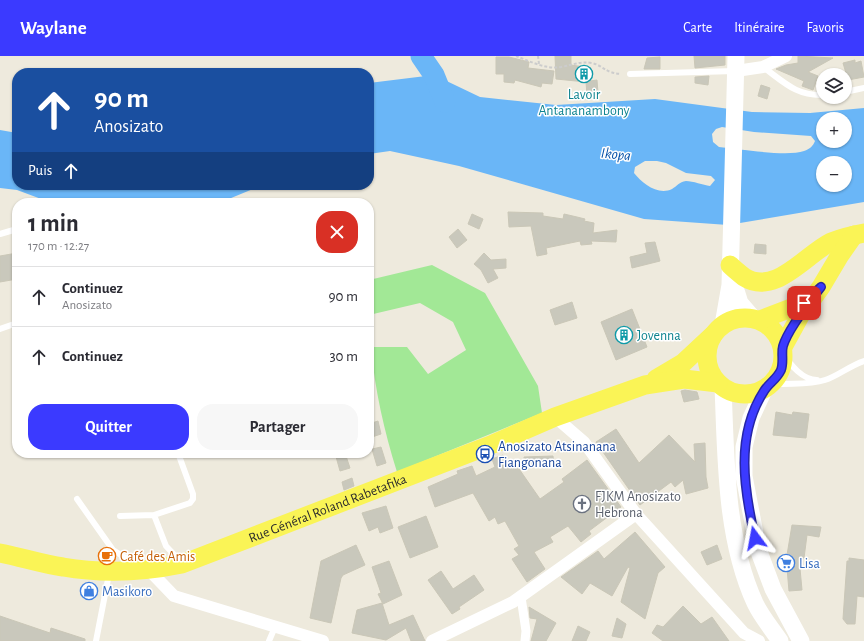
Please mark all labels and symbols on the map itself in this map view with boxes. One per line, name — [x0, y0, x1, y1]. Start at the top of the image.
building icon: Lavoir Antananambony — [574, 64, 594, 84]
place label: Lavoir Antananambony — [538, 88, 630, 118]
water label: Ikopa — [600, 145, 632, 164]
pin — [787, 286, 821, 320]
building icon: Jovenna — [614, 325, 634, 345]
place label: Jovenna — [637, 329, 681, 343]
place label: Anosizato Atsinanana Fiangonana — [498, 440, 616, 470]
bus stop icon: Anosizato Atsinanana Fiangonana — [475, 444, 495, 464]
street label: Rue Général Roland Rabetafika — [247, 472, 409, 546]
place label: FJKM Anosizato Hebrona — [595, 490, 681, 520]
church icon: FJKM Anosizato Hebrona — [572, 494, 592, 514]
position arrow — [734, 517, 776, 559]
cafe icon: Café des Amis — [97, 546, 117, 566]
place label: Café des Amis — [120, 550, 195, 564]
supermarket icon: Lisa — [776, 553, 796, 573]
place label: Lisa — [799, 557, 820, 571]
shop icon: Masikoro — [79, 581, 99, 601]
place label: Masikoro — [102, 585, 152, 599]

